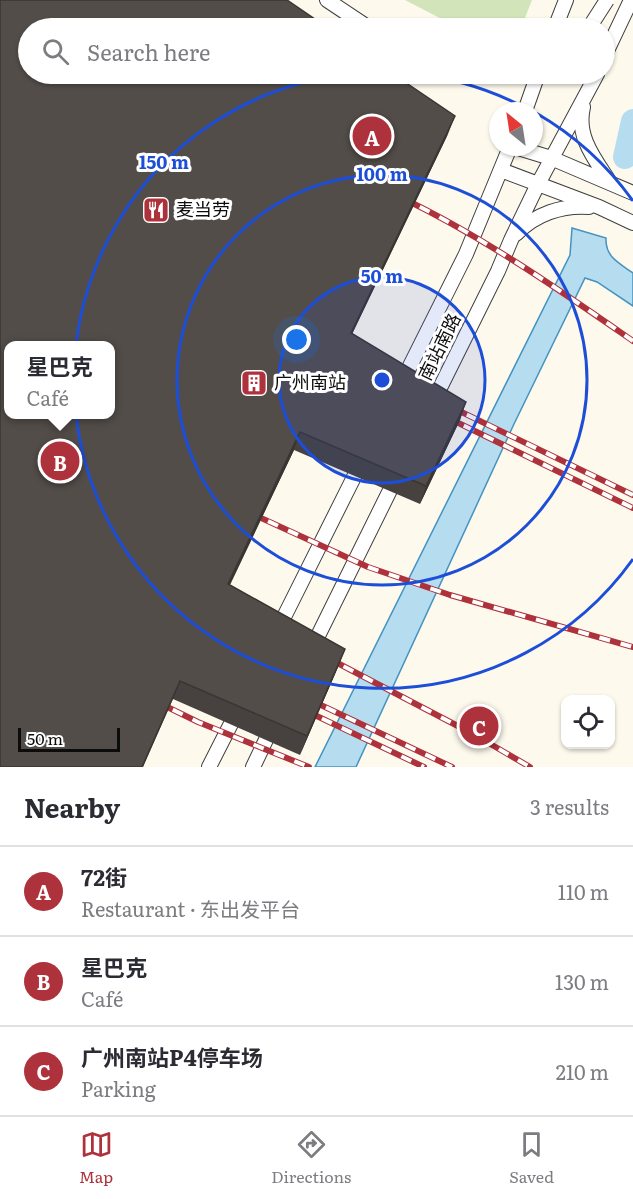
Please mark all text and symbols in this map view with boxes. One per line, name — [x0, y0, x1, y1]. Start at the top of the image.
search box — [18, 18, 615, 84]
icon: search — [39, 35, 72, 68]
text: Search here — [87, 35, 210, 68]
north arrow — [489, 102, 543, 156]
pin: A — [352, 114, 392, 158]
text: 150 m — [139, 148, 189, 175]
text: 100 m — [356, 160, 408, 187]
restaurant icon: 麦当劳 — [141, 195, 171, 225]
place label: 麦当劳 — [176, 195, 230, 222]
text: 50 m — [361, 262, 403, 289]
street label: 南站南路 — [411, 308, 467, 385]
your location — [282, 325, 311, 354]
popup — [4, 341, 115, 419]
text: 星巴克 — [26, 349, 93, 382]
building icon: 广州南站 — [239, 368, 269, 398]
place label: 广州南站 — [274, 368, 346, 395]
centre of rings — [372, 370, 392, 390]
text: Café — [26, 382, 69, 412]
pin: B — [40, 438, 80, 484]
map controls — [561, 695, 615, 749]
button: locate — [561, 695, 615, 749]
pin: C — [460, 704, 498, 748]
scale bar — [18, 725, 120, 752]
text: 50 m — [27, 726, 63, 750]
text: Nearby — [24, 787, 120, 826]
text: 3 results — [530, 791, 609, 821]
text: 72街 — [81, 860, 127, 893]
text: A — [36, 876, 51, 906]
text: 110 m — [558, 876, 609, 906]
text: Restaurant · 东出发平台 — [81, 893, 300, 923]
text: 星巴克 — [81, 950, 147, 983]
text: B — [37, 966, 50, 996]
text: 130 m — [555, 966, 609, 996]
text: Café — [81, 983, 123, 1013]
text: 广州南站P4停车场 — [81, 1040, 263, 1073]
text: C — [36, 1056, 51, 1086]
text: 210 m — [556, 1056, 609, 1086]
text: Parking — [81, 1073, 156, 1103]
tab: Map — [79, 1128, 113, 1188]
tab: Directions — [271, 1128, 351, 1188]
tab: Saved — [509, 1128, 554, 1188]

